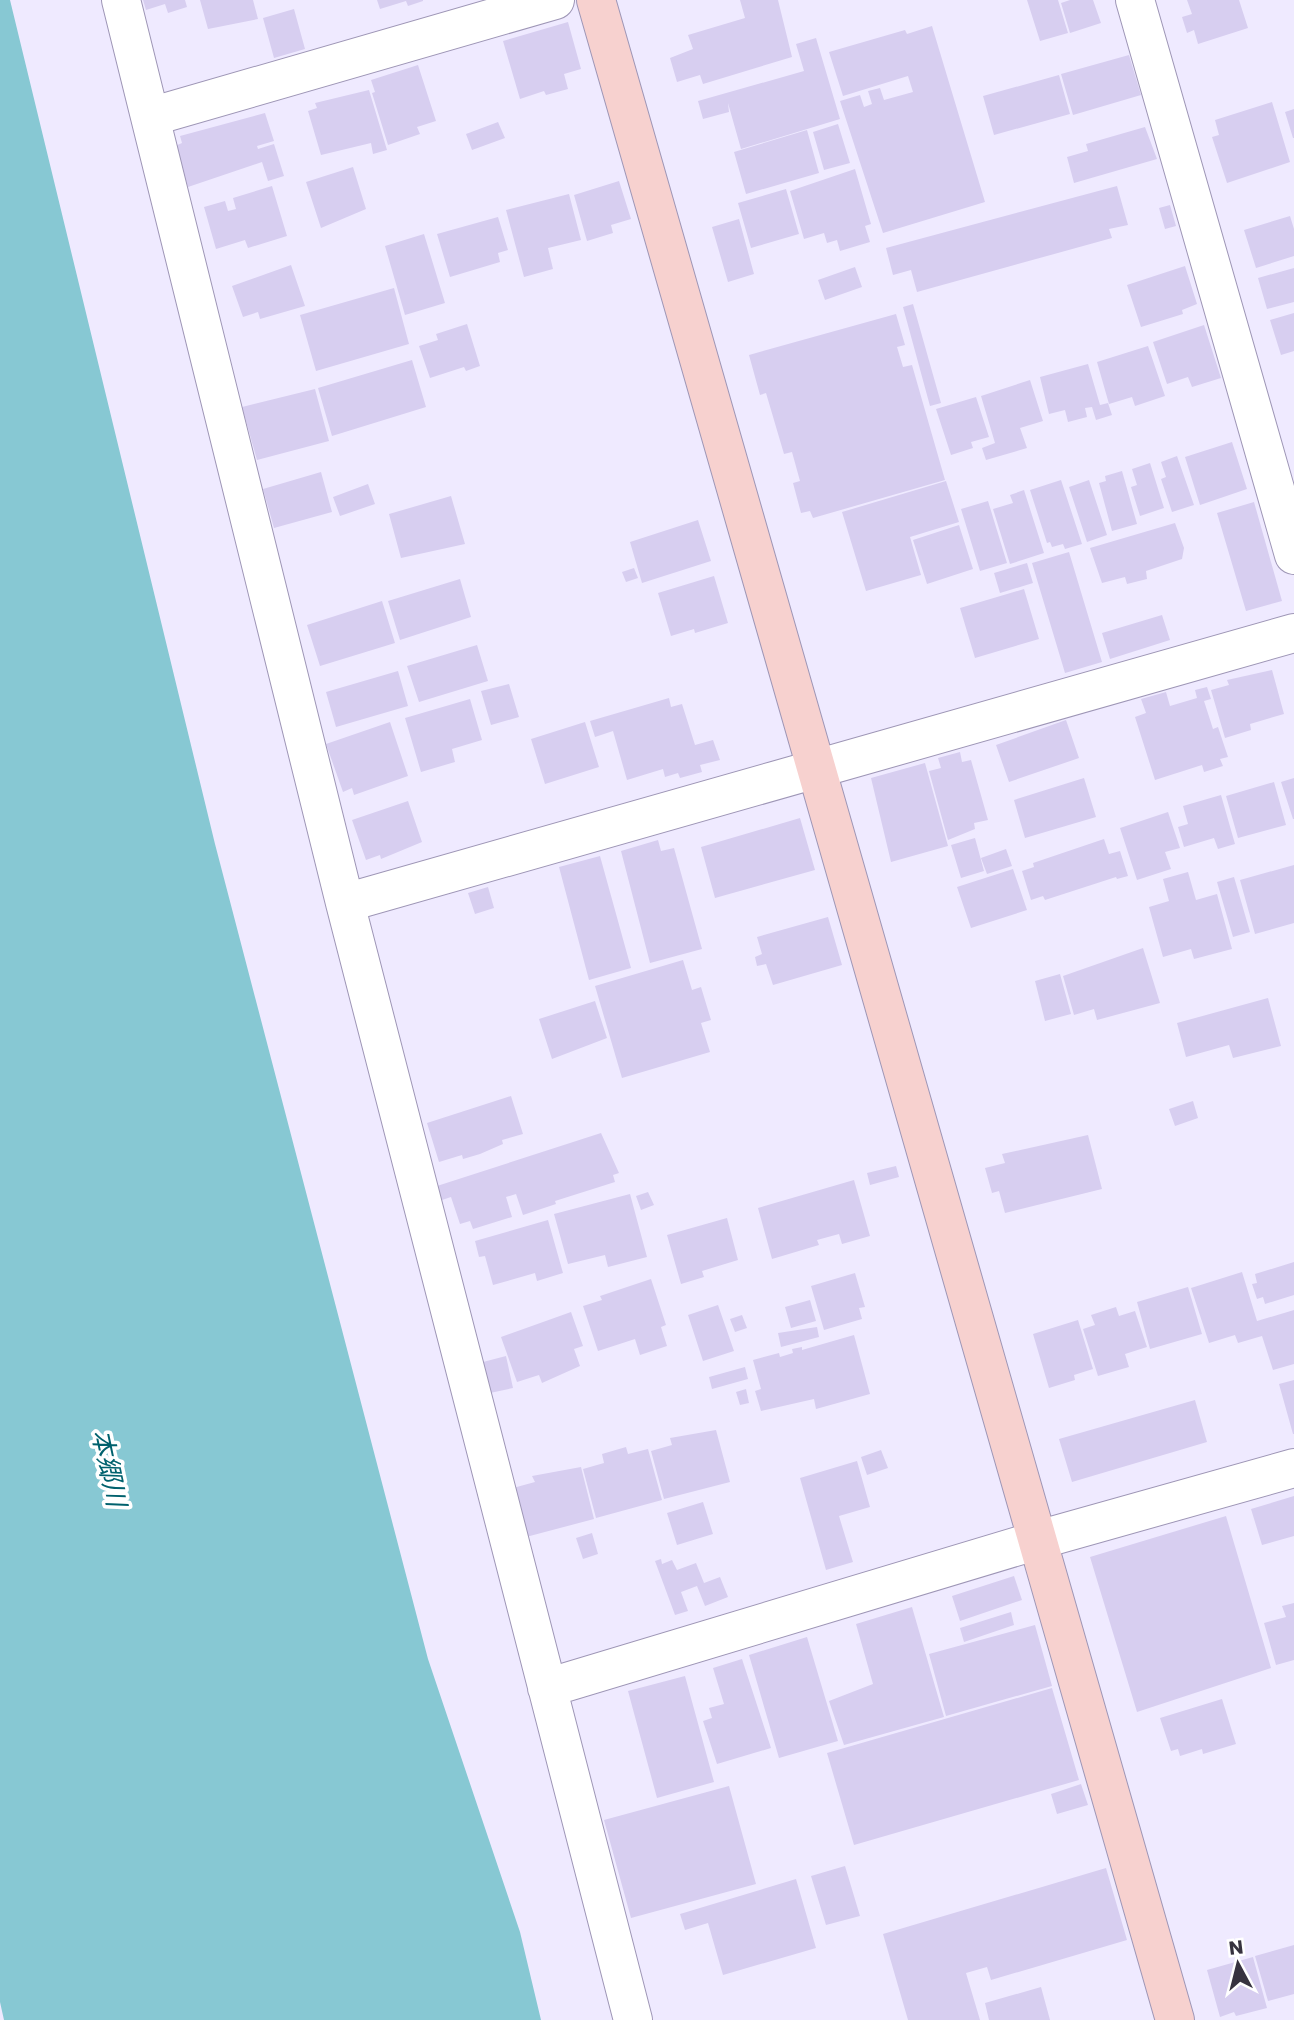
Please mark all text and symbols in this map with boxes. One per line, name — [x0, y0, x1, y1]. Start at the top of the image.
water label: 本郷川 — [83, 1426, 135, 1513]
north arrow — [1203, 1929, 1273, 1999]
text: N — [1227, 1933, 1245, 1962]

